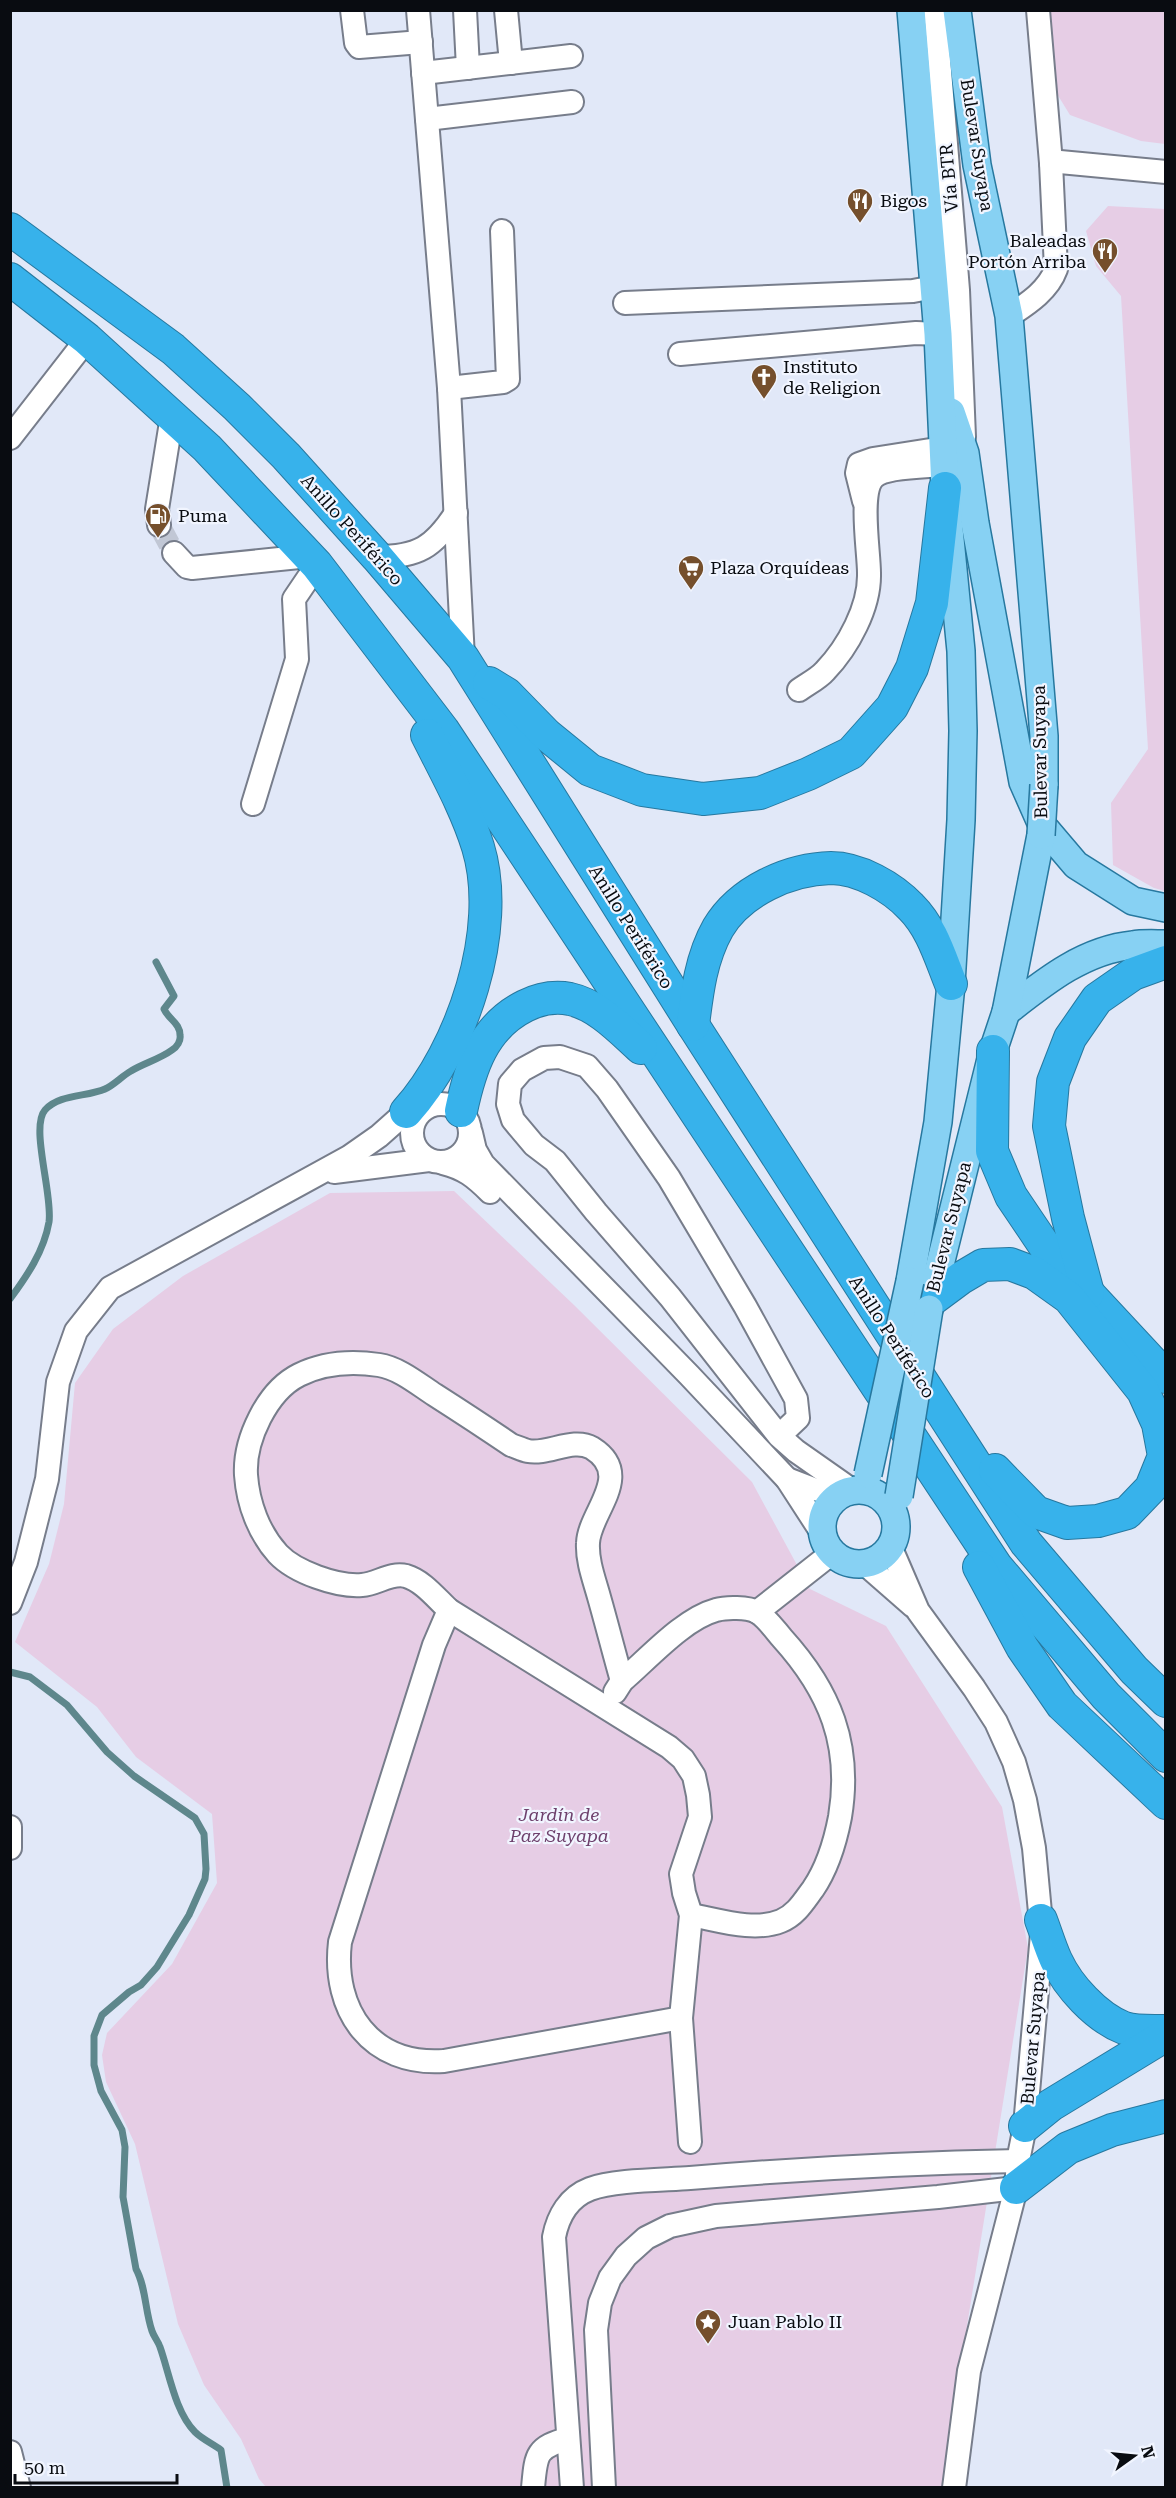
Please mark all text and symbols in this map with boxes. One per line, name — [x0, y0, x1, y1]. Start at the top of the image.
street label: Bulevar Suyapa — [957, 77, 998, 213]
street label: Vía BTR — [935, 142, 962, 213]
restaurant icon: Bigos — [845, 186, 875, 224]
place label: Bigos — [880, 190, 927, 211]
place label: Baleadas Portón Arriba — [968, 230, 1086, 272]
restaurant icon: Baleadas Portón Arriba — [1090, 236, 1120, 274]
place label: Instituto de Religion — [783, 356, 881, 398]
church icon: Instituto de Religion — [749, 362, 779, 400]
street label: Anillo Periférico — [297, 470, 408, 589]
fuel station icon: Puma — [143, 501, 173, 539]
place label: Puma — [178, 505, 227, 526]
supermarket icon: Plaza Orquídeas — [676, 553, 706, 591]
place label: Plaza Orquídeas — [710, 557, 849, 578]
street label: Bulevar Suyapa — [1028, 685, 1051, 819]
street label: Anillo Periférico — [585, 861, 678, 992]
street label: Bulevar Suyapa — [922, 1159, 975, 1294]
street label: Anillo Periférico — [845, 1271, 940, 1402]
park label: Jardín de Paz Suyapa — [508, 1804, 609, 1846]
street label: Bulevar Suyapa — [1016, 1970, 1049, 2106]
place icon: Juan Pablo II — [693, 2307, 723, 2345]
place label: Juan Pablo II — [728, 2311, 842, 2332]
north arrow — [1104, 2426, 1164, 2486]
text: N — [1137, 2444, 1159, 2461]
scale bar — [15, 2447, 177, 2485]
text: 50 m — [24, 2457, 65, 2478]

